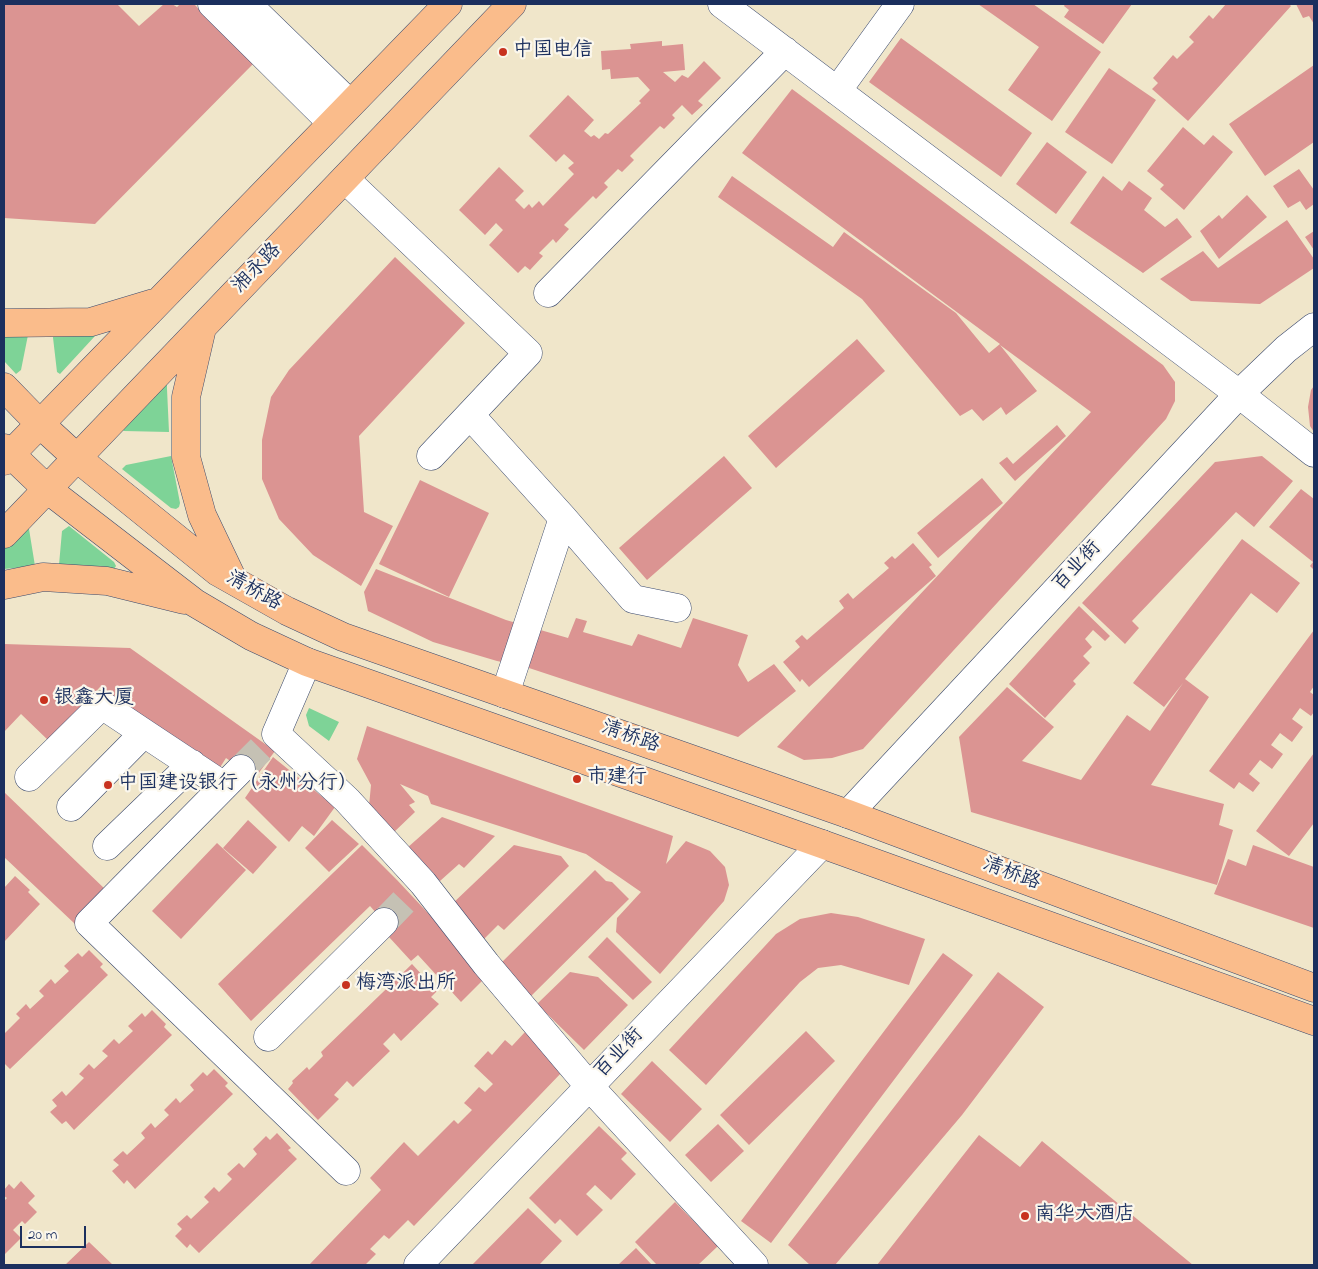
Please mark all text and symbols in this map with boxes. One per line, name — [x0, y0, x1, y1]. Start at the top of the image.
place label: 中国电信 — [513, 40, 593, 64]
marker: 中国电信 — [497, 46, 509, 58]
street label: 湘永路 — [229, 239, 287, 299]
street label: 百业街 — [1049, 537, 1107, 597]
street label: 清桥路 — [221, 567, 285, 617]
place label: 银鑫大厦 — [54, 688, 134, 712]
marker: 银鑫大厦 — [38, 694, 50, 706]
street label: 清桥路 — [598, 717, 662, 759]
place label: 市建行 — [587, 767, 647, 791]
place label: 中国建设银行（永州分行） — [118, 773, 358, 797]
marker: 市建行 — [571, 773, 583, 785]
marker: 中国建设银行（永州分行） — [102, 779, 114, 791]
street label: 清桥路 — [979, 853, 1043, 897]
place label: 梅湾派出所 — [356, 973, 456, 997]
marker: 梅湾派出所 — [340, 979, 352, 991]
street label: 百业街 — [591, 1024, 649, 1084]
place label: 南华大酒店 — [1035, 1204, 1135, 1228]
marker: 南华大酒店 — [1019, 1210, 1031, 1222]
scale bar — [22, 1216, 89, 1248]
text: 20 m — [28, 1224, 57, 1246]

